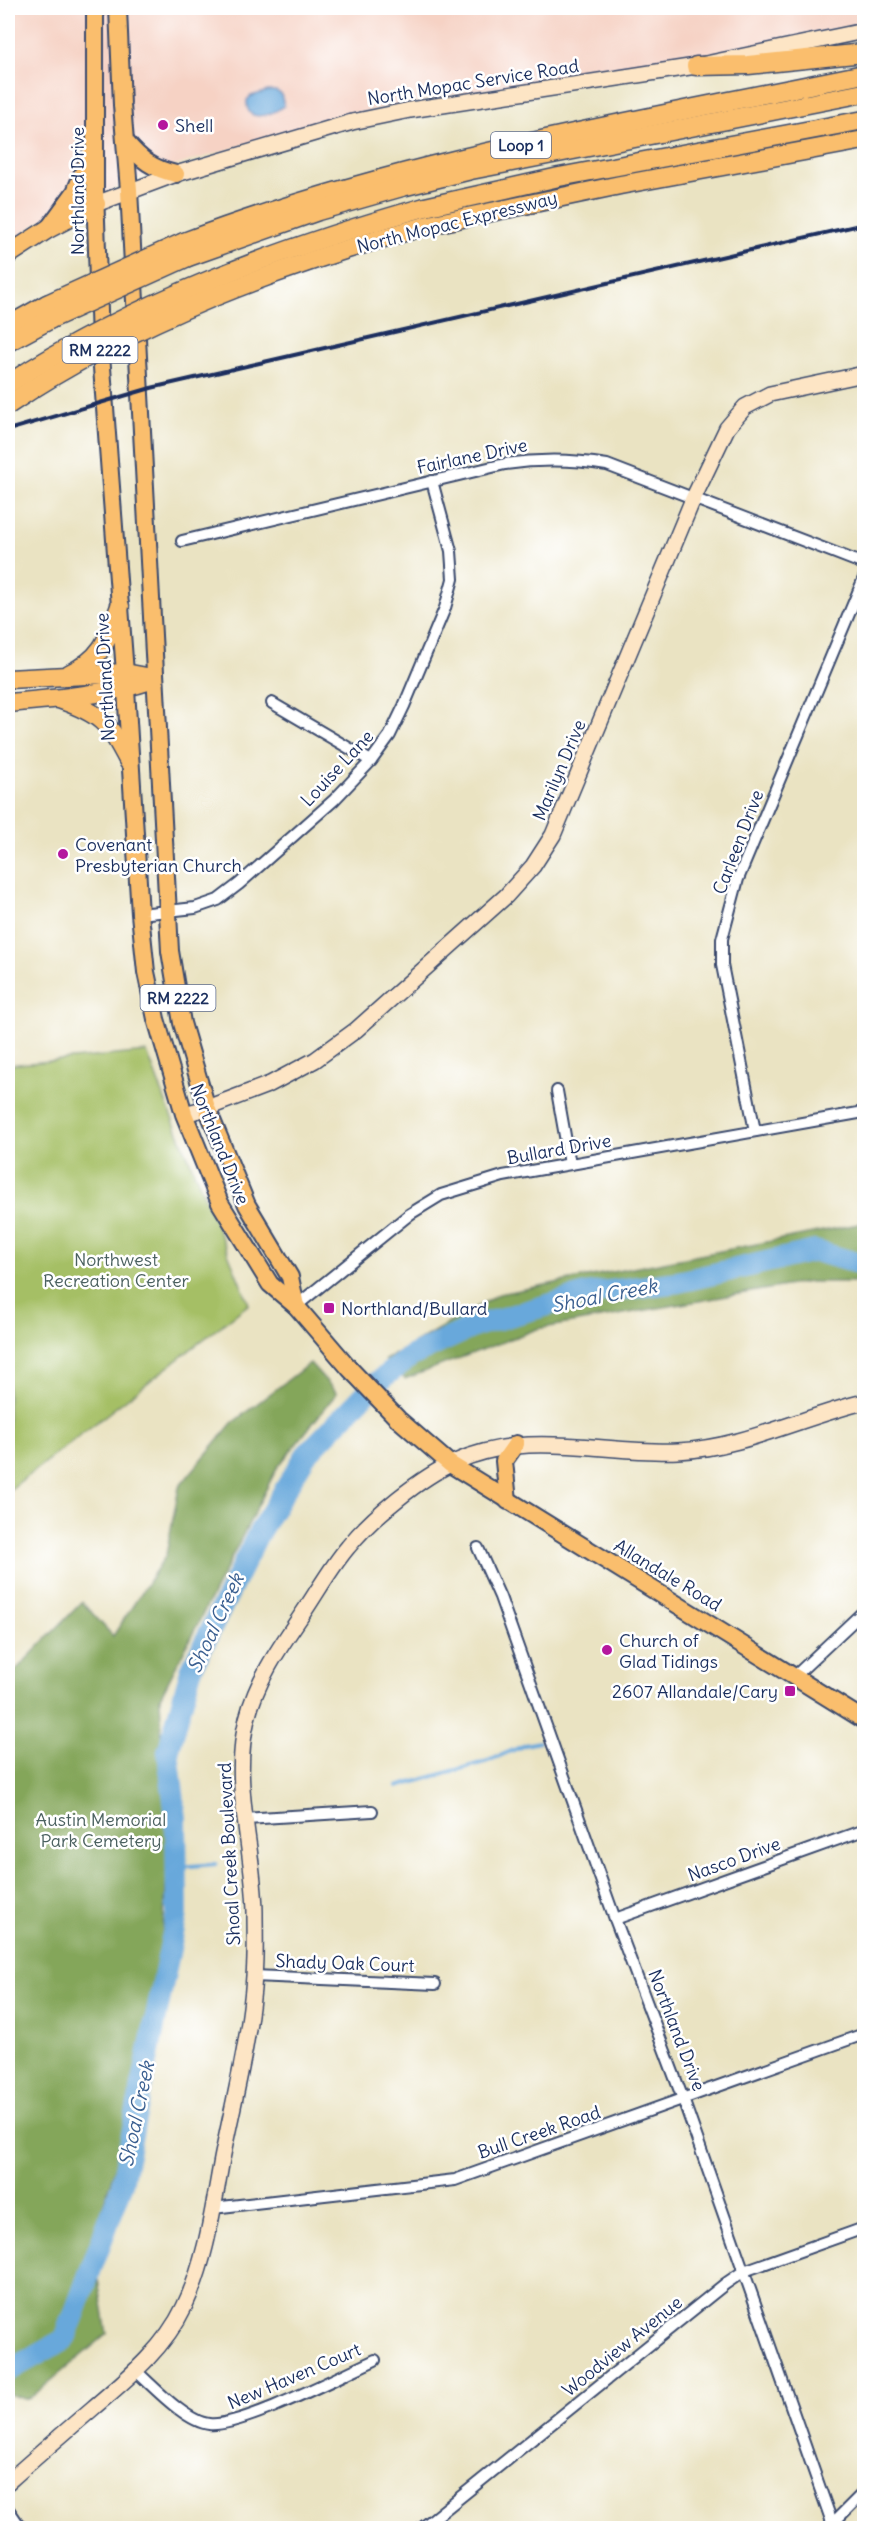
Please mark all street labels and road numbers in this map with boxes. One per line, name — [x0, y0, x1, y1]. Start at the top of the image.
street label: North Mopac Service Road — [366, 54, 581, 110]
street label: Northland Drive — [66, 127, 89, 255]
road number: Loop 1 — [491, 132, 551, 158]
street label: North Mopac Expressway — [354, 186, 560, 258]
road number: RM 2222 — [63, 337, 138, 363]
street label: Fairlane Drive — [415, 433, 529, 479]
street label: Northland Drive — [90, 612, 120, 742]
street label: Marilyn Drive — [527, 716, 591, 824]
street label: Louise Lane — [296, 725, 378, 811]
street label: Carleen Drive — [708, 787, 768, 897]
road number: RM 2222 — [140, 985, 216, 1011]
street label: Northland Drive — [185, 1080, 255, 1208]
street label: Bullard Drive — [505, 1129, 613, 1169]
street label: Allandale Road — [610, 1534, 726, 1616]
street label: Shoal Creek Boulevard — [213, 1761, 245, 1946]
street label: Nasco Drive — [685, 1832, 783, 1886]
street label: Shady Oak Court — [275, 1949, 415, 1977]
street label: Northland Drive — [643, 1966, 711, 2094]
street label: Bull Creek Road — [475, 2100, 604, 2164]
street label: Woodview Avenue — [557, 2291, 687, 2401]
street label: New Haven Court — [224, 2338, 364, 2414]

